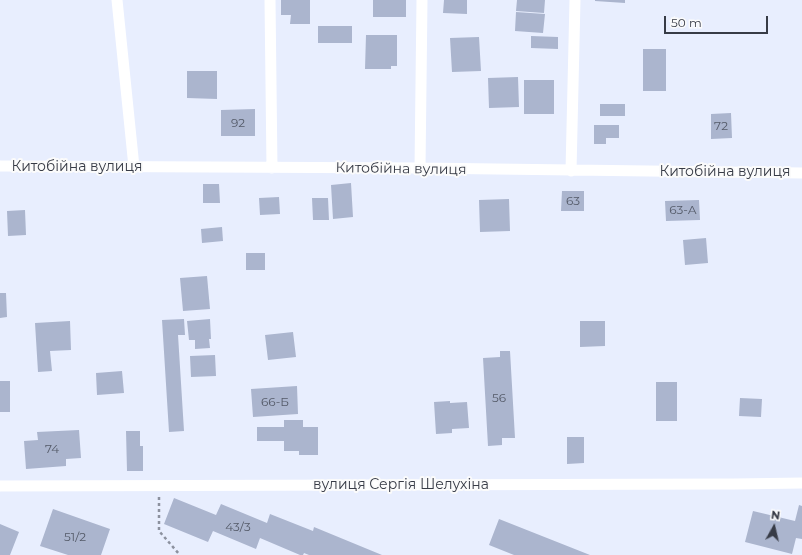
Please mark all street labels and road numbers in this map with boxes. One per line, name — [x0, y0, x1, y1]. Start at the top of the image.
street label: Китобійна вулиця — [11, 159, 143, 175]
street label: Китобійна вулиця — [335, 159, 467, 179]
street label: Китобійна вулиця — [659, 164, 791, 180]
street label: вулиця Сергія Шелухіна — [313, 477, 489, 493]

